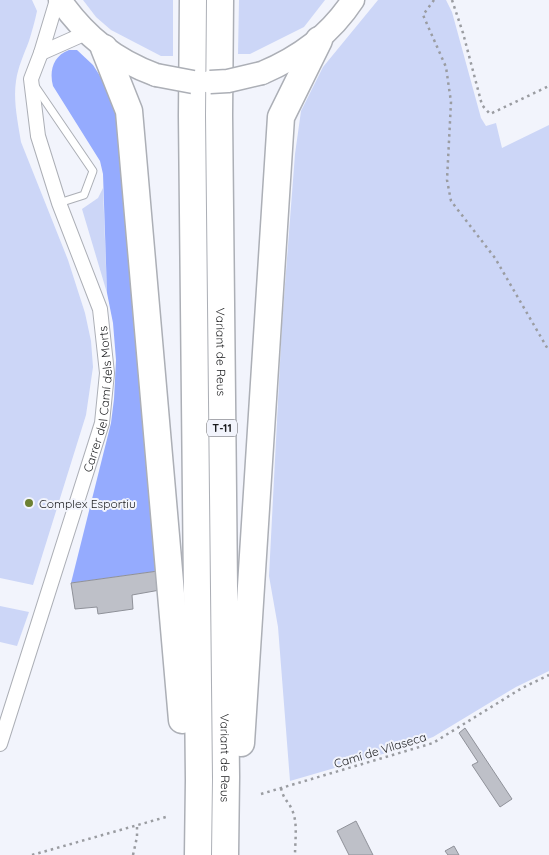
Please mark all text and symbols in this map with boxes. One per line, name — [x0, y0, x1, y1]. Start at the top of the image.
street label: Variant de Reus — [214, 308, 229, 397]
street label: Carrer del Camí dels Morts — [79, 325, 115, 474]
road number: T-11 — [207, 419, 237, 436]
place label: Complex Esportiu — [39, 496, 136, 511]
marker: Complex Esportiu — [23, 497, 35, 509]
street label: Variant de Reus — [218, 714, 234, 803]
street label: Camí de Vilaseca — [332, 729, 428, 771]

